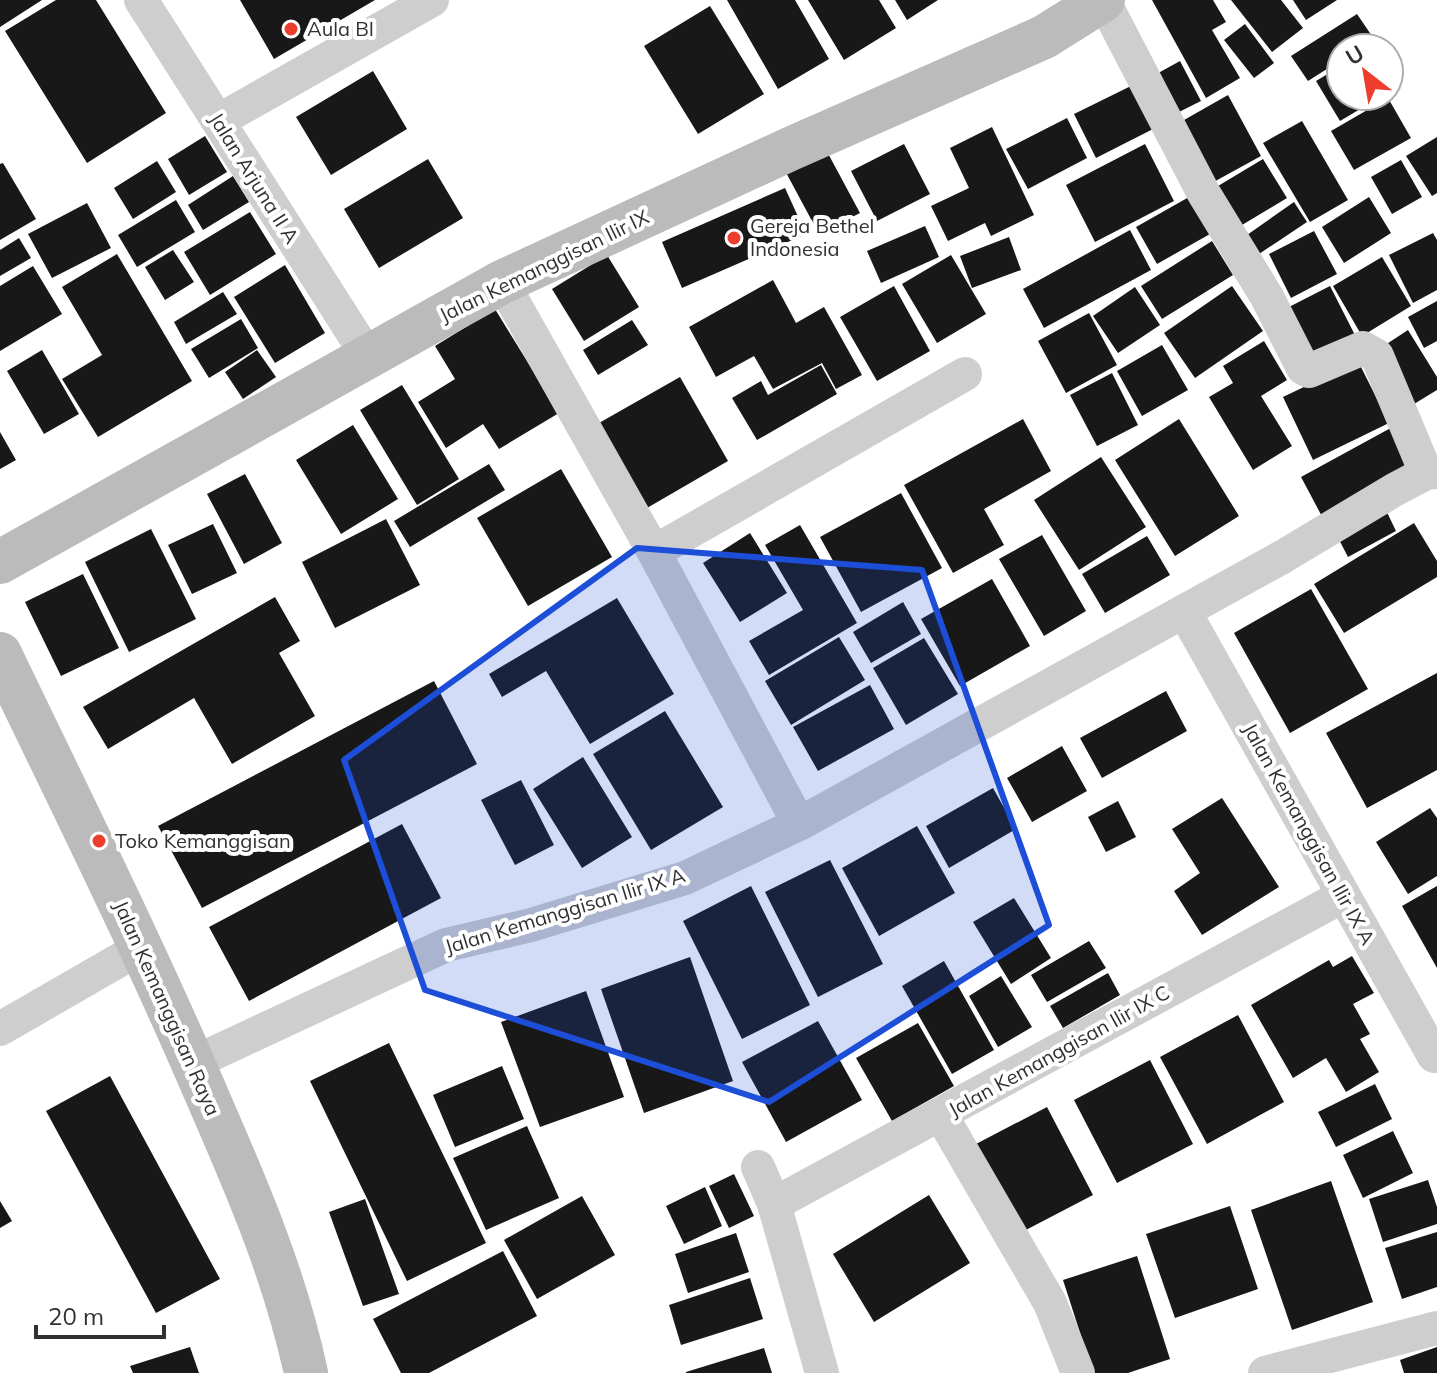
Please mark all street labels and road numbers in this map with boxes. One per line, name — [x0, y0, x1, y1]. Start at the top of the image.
street label: Jalan Arjuna II A — [204, 108, 305, 248]
street label: Jalan Kemanggisan Ilir IX — [435, 204, 653, 327]
street label: Jalan Kemanggisan Ilir IX A — [1238, 718, 1381, 949]
street label: Jalan Kemanggisan Ilir IX A — [442, 862, 688, 959]
street label: Jalan Kemanggisan Raya — [109, 896, 226, 1119]
street label: Jalan Kemanggisan Ilir IX C — [944, 979, 1174, 1122]

